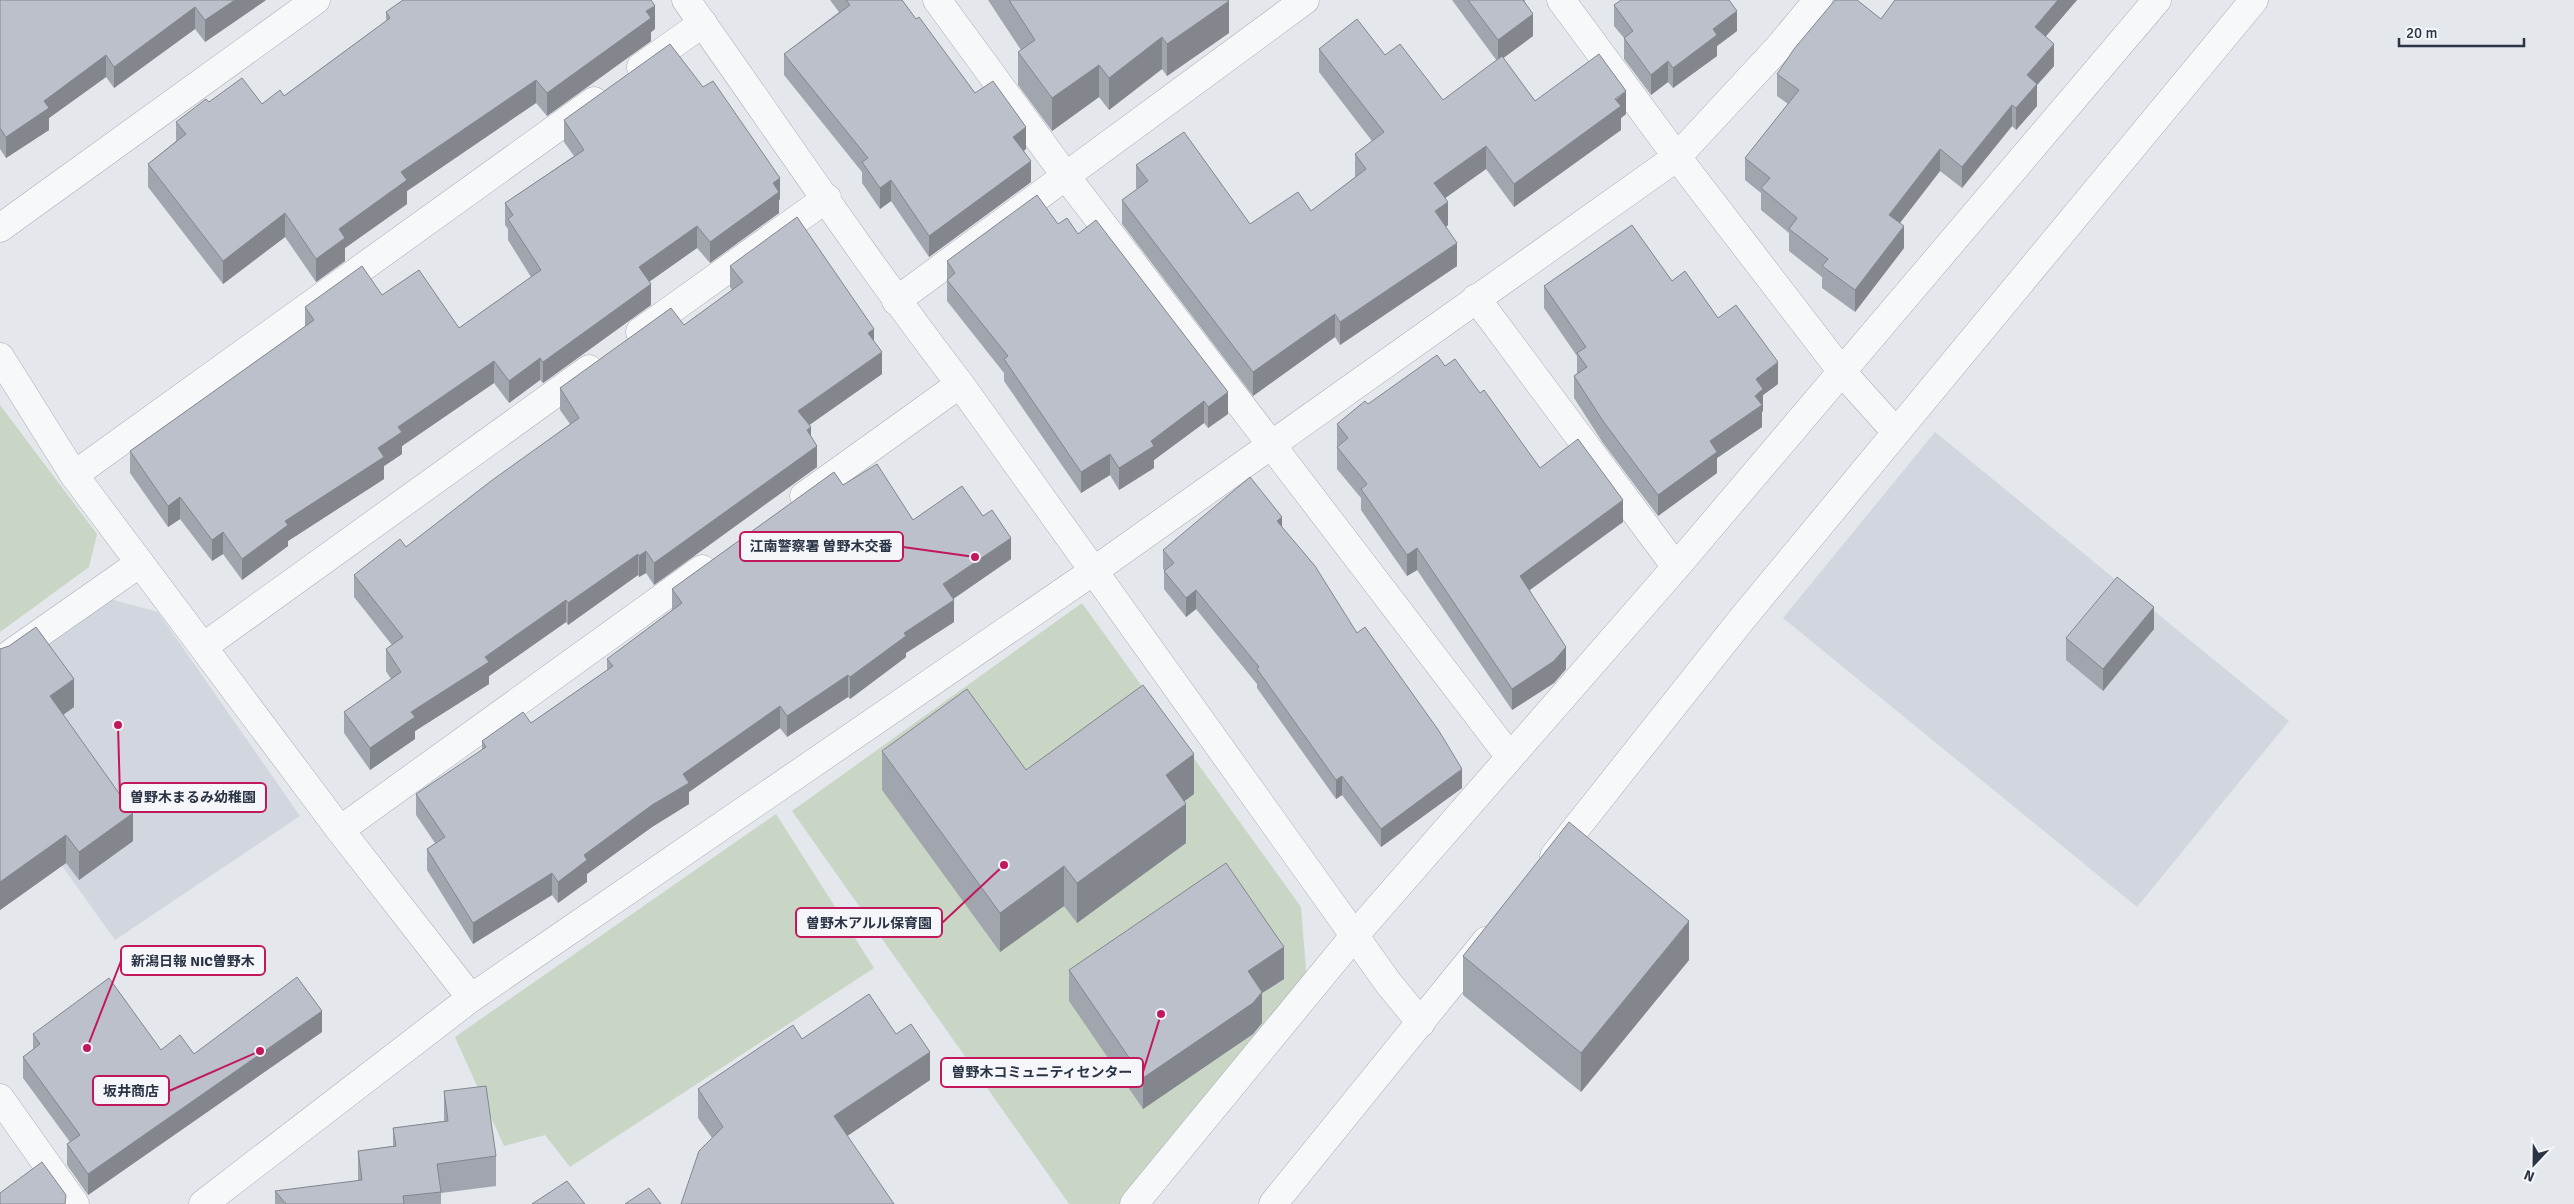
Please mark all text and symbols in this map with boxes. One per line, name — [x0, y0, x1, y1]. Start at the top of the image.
scale bar — [2399, 15, 2524, 47]
text: 20 m — [2406, 24, 2437, 42]
callout: 江南警察署 曽野木交番 — [740, 532, 903, 561]
text: 江南警察署 曽野木交番 — [749, 538, 893, 555]
callout: 曽野木まるみ幼稚園 — [120, 783, 266, 812]
text: 曽野木まるみ幼稚園 — [130, 789, 256, 806]
callout: 曽野木アルル保育園 — [796, 908, 942, 937]
text: 曽野木アルル保育園 — [806, 915, 932, 932]
callout: 新潟日報 NIC曽野木 — [121, 946, 265, 975]
text: 新潟日報 NIC曽野木 — [131, 953, 255, 970]
callout: 曽野木コミュニティセンター — [941, 1058, 1143, 1087]
text: 曽野木コミュニティセンター — [951, 1064, 1133, 1081]
callout: 坂井商店 — [93, 1076, 169, 1105]
text: 坂井商店 — [103, 1083, 159, 1100]
north arrow — [2509, 1139, 2559, 1189]
text: N — [2522, 1166, 2537, 1185]

